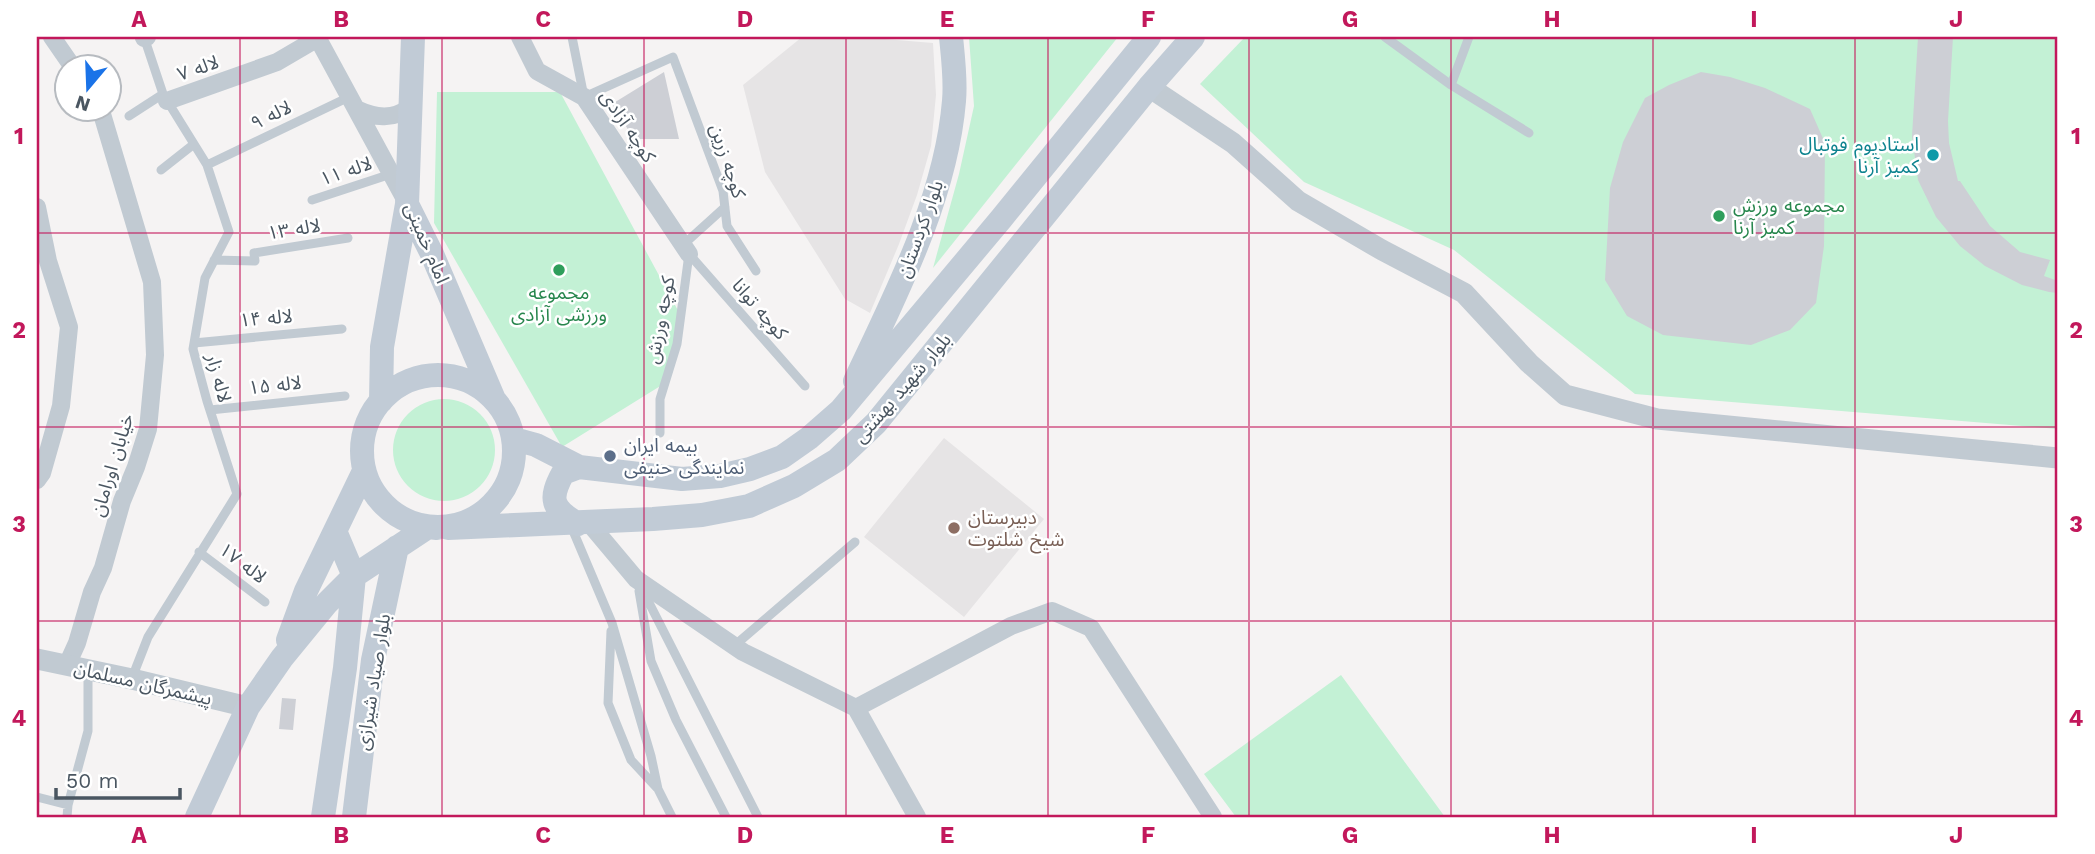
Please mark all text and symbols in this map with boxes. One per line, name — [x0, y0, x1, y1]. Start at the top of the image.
text: A — [131, 6, 147, 33]
text: B — [333, 6, 349, 33]
text: C — [535, 6, 551, 33]
text: D — [737, 6, 753, 33]
text: E — [940, 6, 954, 33]
text: F — [1141, 6, 1155, 33]
text: G — [1342, 6, 1358, 33]
text: H — [1543, 6, 1561, 33]
text: I — [1750, 6, 1758, 33]
text: J — [1949, 6, 1963, 33]
street label: لاله ۷ — [174, 50, 222, 86]
north arrow — [52, 52, 122, 122]
street label: کوچه آزادی — [594, 85, 661, 168]
text: N — [72, 90, 93, 117]
street label: لاله ۹ — [247, 95, 295, 135]
street label: کوچه زرین — [704, 121, 751, 202]
text: 1 — [14, 123, 24, 150]
text: 1 — [2071, 123, 2081, 150]
place label: استادیوم فوتبال کمیز آرنا — [1799, 133, 1920, 178]
marker: استادیوم فوتبال کمیز آرنا — [1925, 147, 1941, 163]
street label: لاله ۱۱ — [317, 151, 375, 191]
street label: بلوار کردستان — [892, 177, 948, 281]
place label: مجموعه ورزش کمیز آرنا — [1733, 194, 1845, 239]
street label: امام خمینی — [397, 199, 454, 288]
marker: مجموعه ورزش کمیز آرنا — [1711, 208, 1727, 224]
street label: لاله ۱۳ — [266, 213, 322, 245]
marker: مجموعه ورزشی آزادی — [551, 262, 567, 278]
street label: کوچه ورزش — [640, 273, 681, 366]
street label: کوچه توانا — [726, 274, 794, 346]
place label: مجموعه ورزشی آزادی — [511, 281, 607, 326]
street label: لاله ۱۴ — [238, 304, 294, 332]
text: 2 — [12, 317, 26, 344]
text: 2 — [2069, 317, 2083, 344]
street label: بلوار شهید بهشتی — [848, 328, 956, 448]
street label: لاله زار — [201, 350, 237, 405]
street label: لاله ۱۵ — [247, 371, 303, 399]
street label: خیابان اورامان — [85, 411, 139, 519]
place label: بیمه ایران نمایندگی حنیفی — [624, 434, 744, 479]
marker: بیمه ایران نمایندگی حنیفی — [602, 448, 618, 464]
place label: دبیرستان شیخ شلتوت — [968, 506, 1064, 554]
text: 3 — [12, 511, 26, 538]
text: 3 — [2069, 511, 2083, 538]
marker: دبیرستان شیخ شلتوت — [946, 520, 962, 536]
street label: لاله ۱۷ — [215, 538, 271, 588]
street label: بلوار صیاد شیرازی — [351, 612, 395, 752]
street label: پیشمرگان مسلمان — [72, 656, 214, 711]
text: 4 — [12, 705, 27, 732]
text: 4 — [2069, 705, 2084, 732]
scale bar — [56, 756, 180, 800]
text: 50 m — [66, 768, 118, 793]
text: A — [131, 822, 147, 849]
text: B — [333, 822, 349, 849]
text: C — [535, 822, 551, 849]
text: D — [737, 822, 753, 849]
text: E — [940, 822, 954, 849]
text: F — [1141, 822, 1155, 849]
text: G — [1342, 822, 1358, 849]
text: H — [1543, 822, 1561, 849]
text: I — [1750, 822, 1758, 849]
text: J — [1949, 822, 1963, 849]

